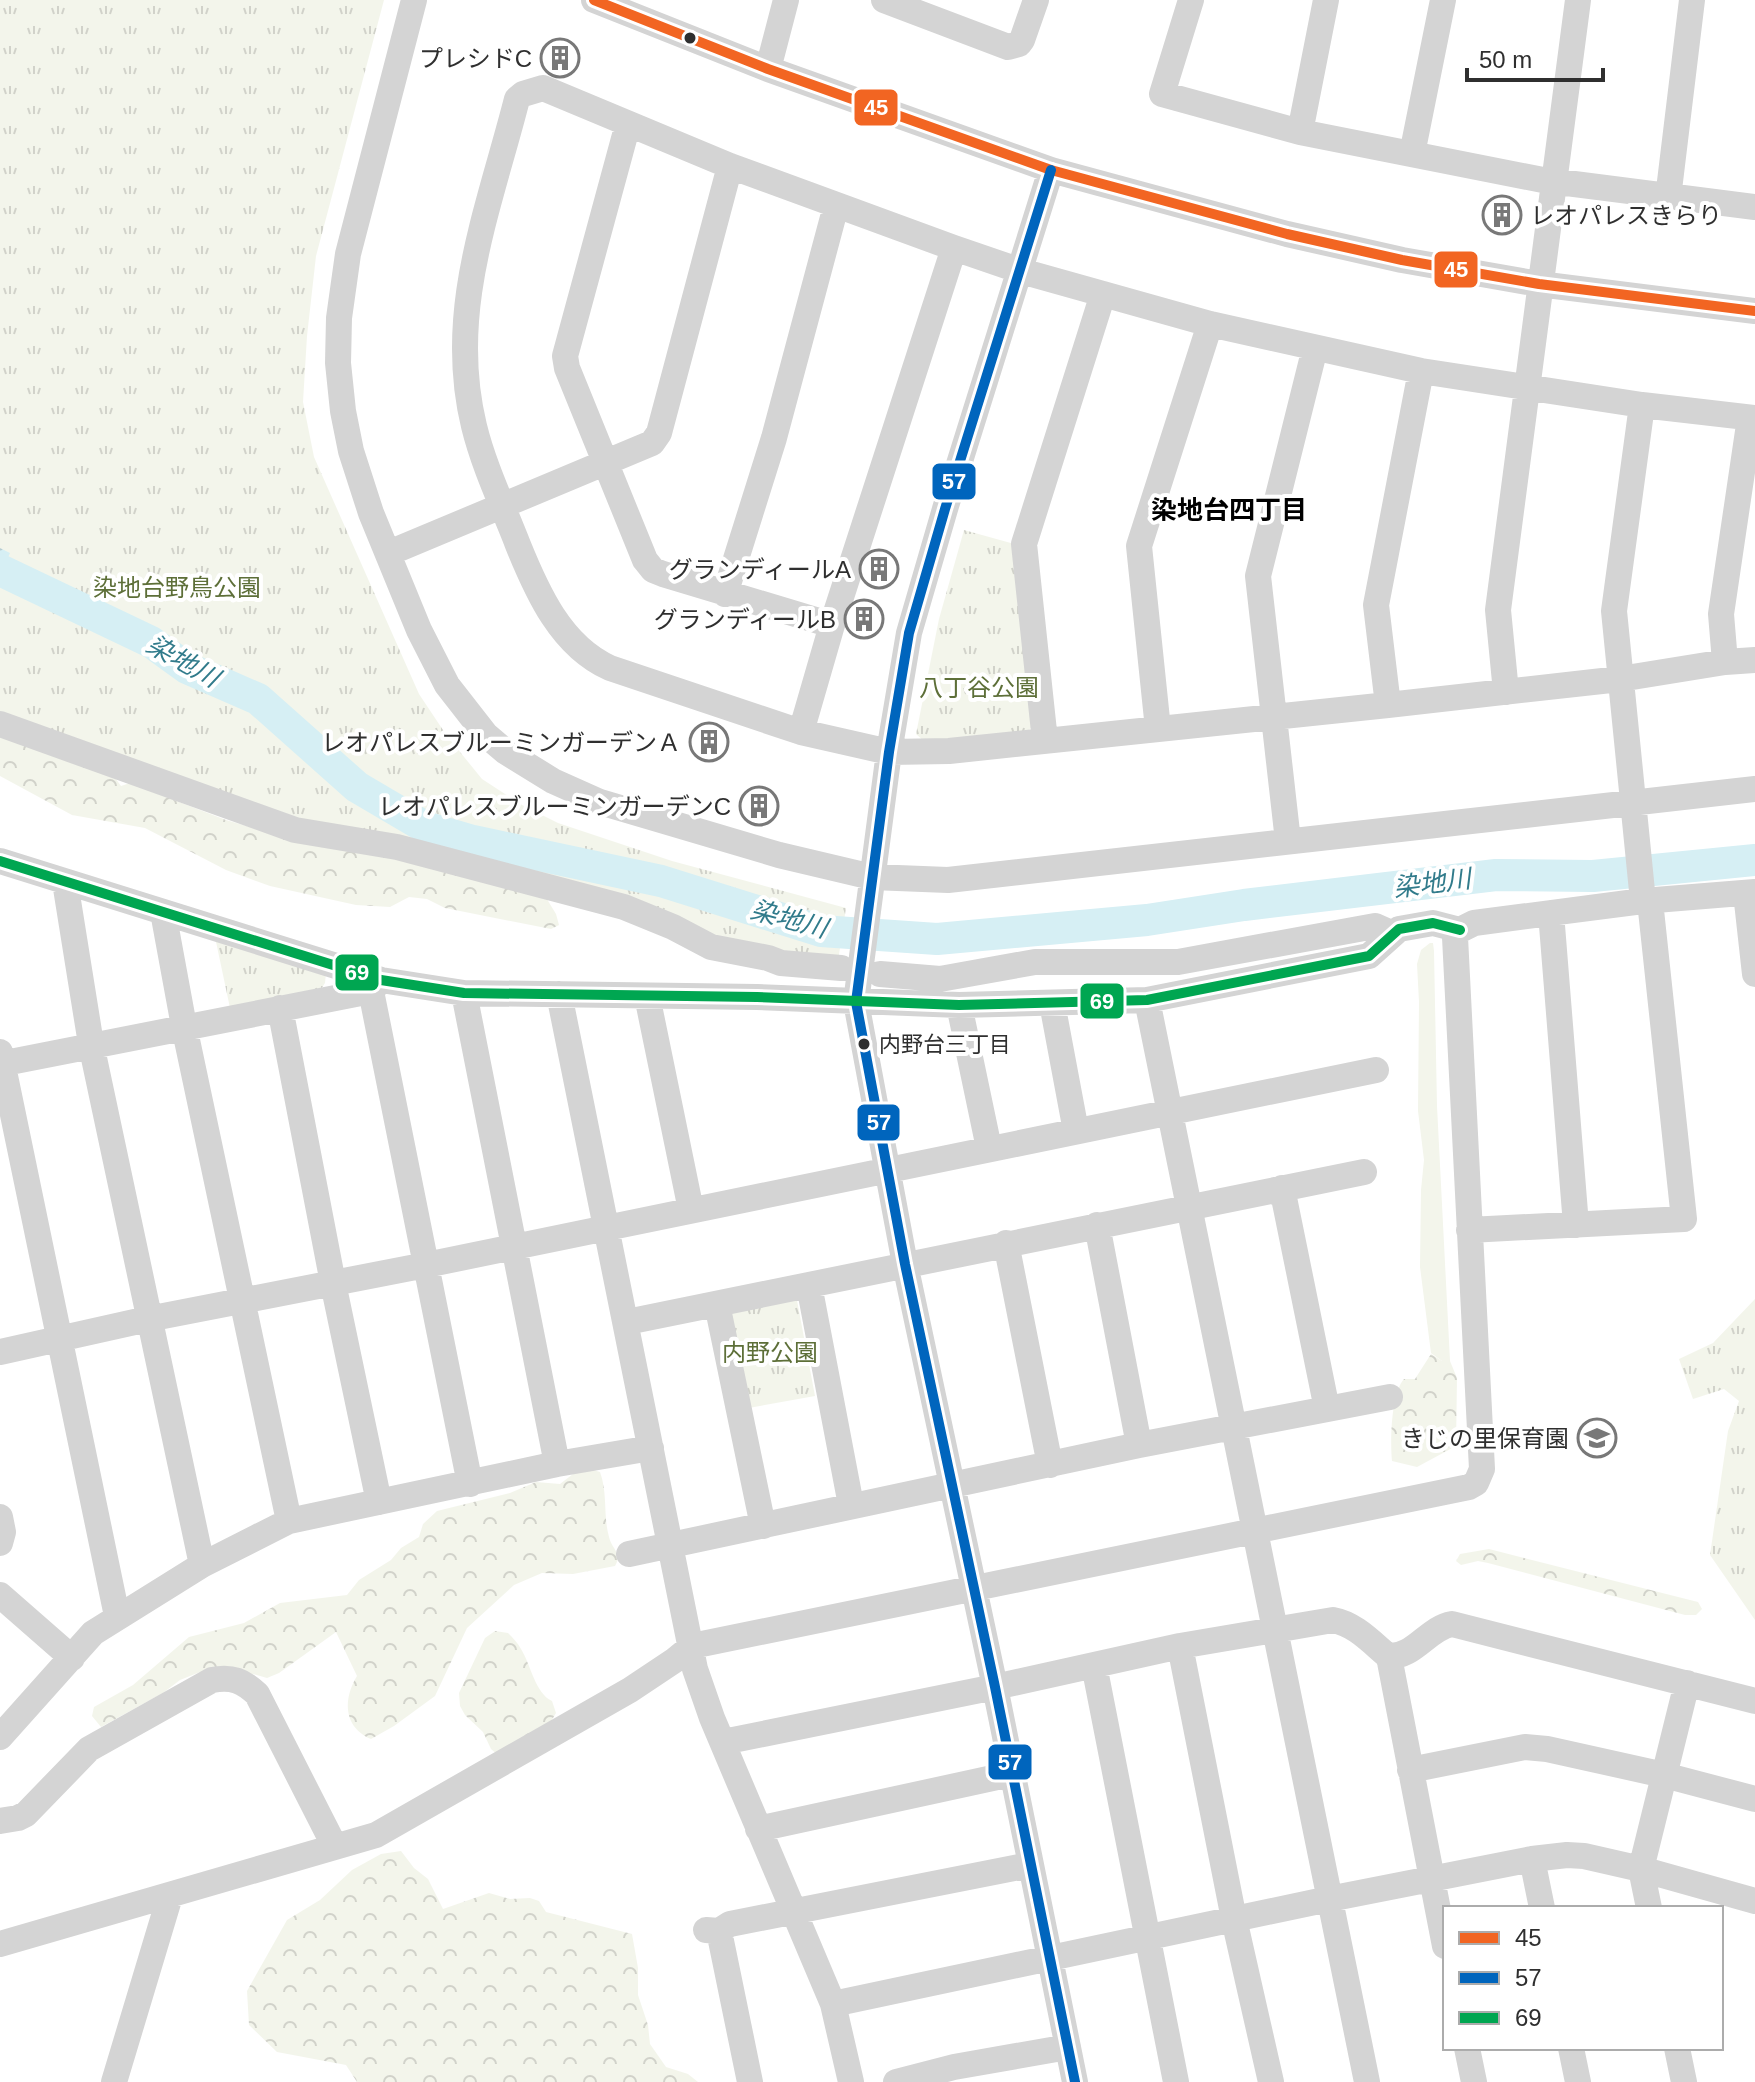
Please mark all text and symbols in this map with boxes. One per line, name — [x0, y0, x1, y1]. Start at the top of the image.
unlabelled marker — [682, 30, 698, 46]
scale bar — [1467, 32, 1603, 82]
building icon: プレシドC — [539, 37, 581, 79]
place label: プレシドC — [419, 45, 532, 72]
text: 50 m — [1479, 46, 1532, 73]
line badge: 45 — [853, 88, 899, 127]
text: 45 — [864, 95, 888, 120]
building icon: レオパレスきらり — [1481, 194, 1523, 236]
place label: レオパレスきらり — [1530, 202, 1722, 229]
line badge: 45 — [1433, 250, 1479, 289]
text: 45 — [1444, 257, 1468, 282]
line badge: 57 — [931, 462, 977, 501]
text: 57 — [942, 469, 966, 494]
district label: 染地台四丁目 — [1151, 495, 1307, 525]
building icon: グランディールA — [858, 548, 900, 590]
place label: グランディールA — [669, 556, 851, 583]
park label: 染地台野鳥公園 — [93, 574, 261, 601]
building icon: グランディールB — [843, 598, 885, 640]
place label: グランディールB — [654, 606, 836, 633]
water label: 染地川 — [142, 629, 227, 694]
park label: 八丁谷公園 — [919, 674, 1039, 701]
building icon: レオパレスブルーミンガーデンＡ — [688, 721, 730, 763]
place label: レオパレスブルーミンガーデンＡ — [321, 729, 681, 756]
building icon: レオパレスブルーミンガーデンC — [738, 785, 780, 827]
place label: レオパレスブルーミンガーデンC — [378, 793, 731, 820]
water label: 染地川 — [1391, 863, 1476, 903]
water label: 染地川 — [747, 894, 833, 944]
line badge: 69 — [334, 953, 380, 992]
text: 69 — [345, 960, 369, 985]
line badge: 69 — [1079, 982, 1125, 1020]
text: 69 — [1090, 989, 1114, 1014]
place label: 内野台三丁目 — [879, 1032, 1011, 1057]
marker: 内野台三丁目 — [856, 1036, 872, 1052]
line badge: 57 — [856, 1103, 901, 1142]
text: 57 — [867, 1110, 891, 1135]
park label: 内野公園 — [722, 1339, 818, 1366]
school or university icon: きじの里保育園 — [1576, 1417, 1618, 1459]
place label: きじの里保育園 — [1401, 1425, 1569, 1452]
line badge: 57 — [987, 1743, 1033, 1781]
text: 57 — [998, 1750, 1022, 1775]
legend — [1443, 1906, 1723, 2050]
text: 45 — [1515, 1924, 1542, 1951]
text: 57 — [1515, 1964, 1542, 1991]
text: 69 — [1515, 2004, 1542, 2031]

